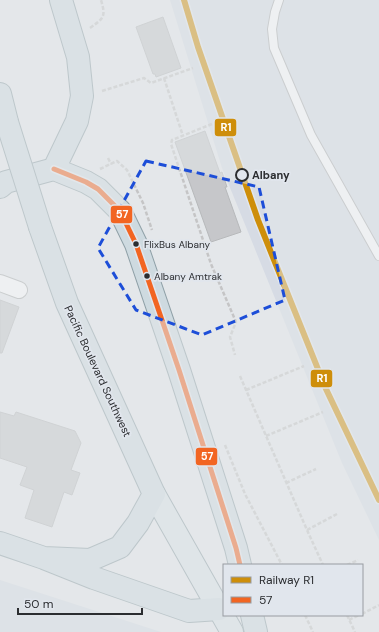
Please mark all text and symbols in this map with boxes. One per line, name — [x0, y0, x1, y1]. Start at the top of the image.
line badge: R1 — [214, 118, 237, 137]
text: R1 — [221, 120, 231, 134]
marker: Albany — [235, 168, 249, 182]
place label: Albany — [252, 168, 290, 182]
line badge: 57 — [110, 205, 133, 224]
text: 57 — [116, 207, 128, 221]
place label: FlixBus Albany — [144, 238, 211, 251]
marker: FlixBus Albany — [131, 239, 141, 249]
place label: Albany Amtrak — [154, 270, 222, 283]
marker: Albany Amtrak — [142, 271, 152, 281]
street label: Pacific Boulevard Southwest — [61, 303, 135, 439]
line badge: R1 — [310, 369, 333, 388]
text: R1 — [317, 371, 327, 385]
line badge: 57 — [195, 447, 218, 466]
text: 57 — [201, 449, 213, 463]
legend — [223, 564, 363, 616]
text: Railway R1 — [259, 572, 314, 588]
scale bar — [18, 590, 142, 616]
text: 57 — [259, 592, 273, 608]
text: 50 m — [24, 596, 53, 612]

